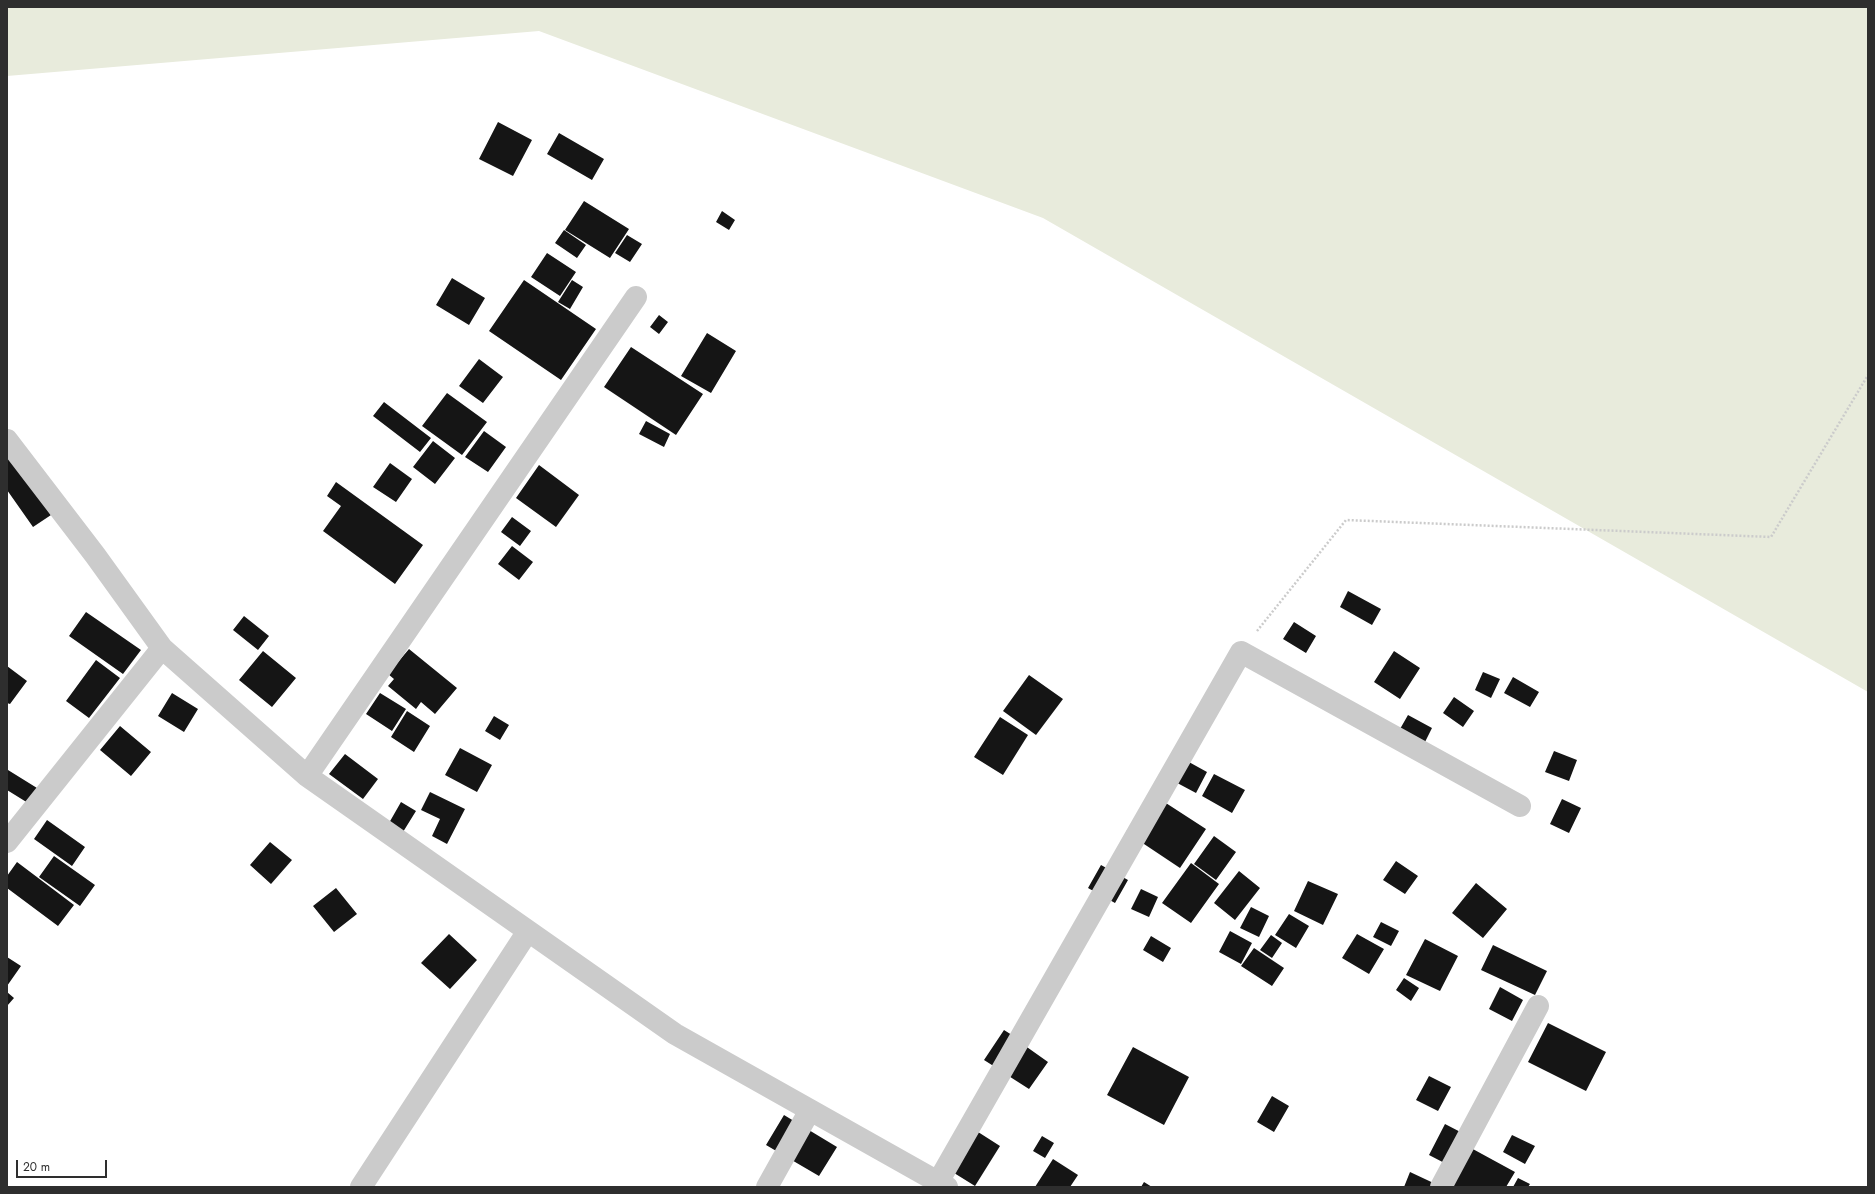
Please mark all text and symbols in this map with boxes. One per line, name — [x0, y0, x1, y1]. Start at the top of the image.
scale bar — [18, 1152, 109, 1178]
text: 20 m — [23, 1158, 50, 1176]

